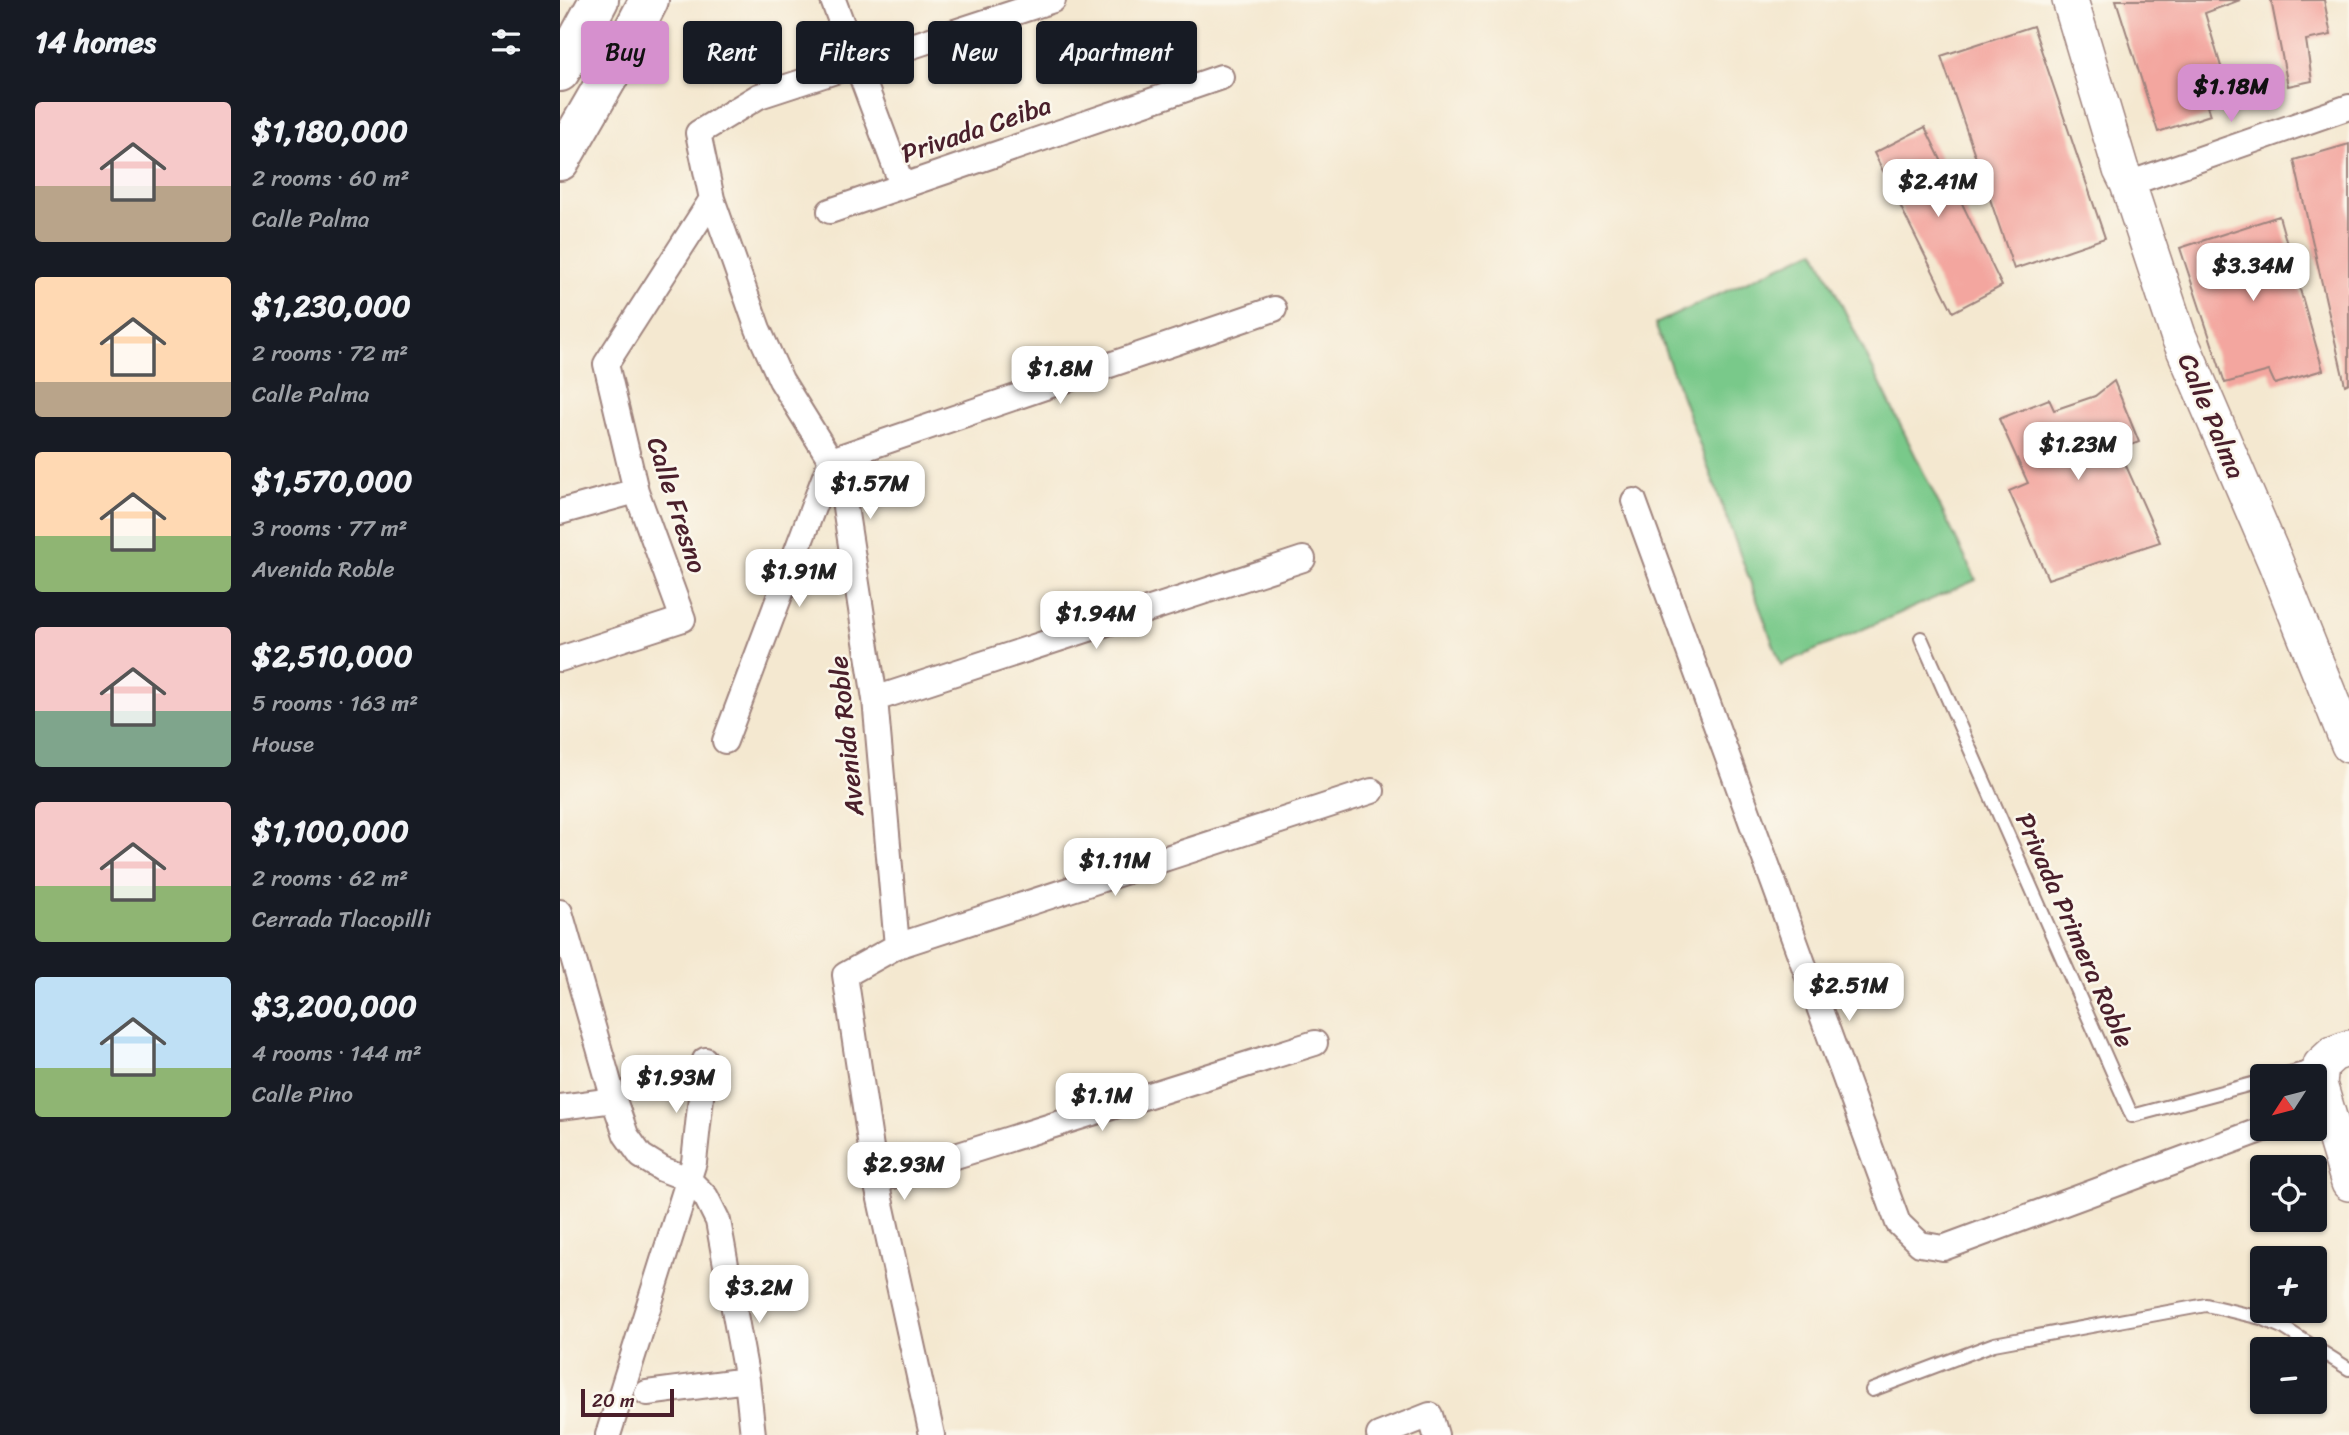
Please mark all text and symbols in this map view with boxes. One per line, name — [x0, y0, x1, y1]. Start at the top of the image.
text: 14 homes — [35, 15, 156, 69]
chip: Buy — [581, 21, 669, 84]
chip: Rent — [683, 21, 782, 84]
chip: Filters — [796, 21, 914, 84]
chip: New — [928, 21, 1022, 84]
chip: Apartment — [1036, 21, 1197, 84]
icon: filters — [487, 23, 525, 61]
pin: $1.18M — [2174, 64, 2288, 124]
text: $1.18M — [2194, 66, 2268, 107]
street label: Privada Ceiba — [895, 82, 1057, 176]
text: $1,180,000 — [252, 104, 408, 158]
icon: home — [91, 130, 175, 214]
text: 2 rooms · 60 m² — [252, 158, 410, 199]
pin: $2.41M — [1881, 160, 1995, 219]
text: $2.41M — [1899, 161, 1977, 202]
text: Calle Palma — [252, 199, 370, 240]
pin: $3.34M — [2196, 244, 2310, 303]
text: $3.34M — [2213, 245, 2293, 286]
text: $1,230,000 — [252, 279, 411, 333]
icon: home — [91, 305, 175, 389]
text: 2 rooms · 72 m² — [252, 333, 408, 374]
pin: $1.8M — [1011, 346, 1109, 406]
street label: Calle Palma — [2165, 346, 2259, 486]
text: $1.8M — [1028, 348, 1092, 389]
text: Calle Palma — [252, 374, 370, 415]
pin: $1.23M — [2021, 422, 2135, 482]
text: $1.23M — [2040, 424, 2116, 465]
street label: Calle Fresno — [633, 431, 721, 579]
text: $1,570,000 — [252, 454, 413, 508]
pin: $1.57M — [813, 462, 927, 521]
text: $1.57M — [831, 463, 909, 504]
icon: home — [91, 480, 175, 564]
text: 3 rooms · 77 m² — [252, 508, 408, 549]
text: Avenida Roble — [252, 549, 395, 590]
pin: $1.91M — [742, 550, 856, 609]
text: $1.91M — [761, 551, 837, 592]
pin: $1.94M — [1039, 592, 1153, 651]
text: $1.94M — [1056, 593, 1136, 634]
text: $2,510,000 — [252, 629, 413, 683]
street label: Avenida Roble — [815, 653, 877, 820]
icon: home — [91, 655, 175, 739]
text: 5 rooms · 163 m² — [252, 683, 418, 724]
text: House — [252, 724, 314, 765]
text: $1,100,000 — [252, 804, 409, 858]
street label: Privada Primera Roble — [2002, 805, 2148, 1055]
icon: home — [91, 830, 175, 914]
pin: $1.11M — [1058, 838, 1172, 898]
text: $1.11M — [1080, 840, 1150, 881]
text: 2 rooms · 62 m² — [252, 858, 408, 899]
text: Cerrada Tlacopilli — [252, 899, 430, 940]
pin: $2.51M — [1792, 964, 1906, 1023]
text: $2.51M — [1810, 965, 1888, 1006]
text: $3,200,000 — [252, 979, 417, 1033]
icon: home — [91, 1005, 175, 1089]
text: 4 rooms · 144 m² — [252, 1033, 422, 1074]
pin: $1.93M — [619, 1056, 733, 1115]
text: $1.93M — [637, 1057, 715, 1098]
north arrow — [2250, 1064, 2328, 1141]
map controls — [2250, 1064, 2327, 1414]
text: Calle Pino — [252, 1074, 353, 1115]
pin: $1.1M — [1053, 1074, 1151, 1133]
text: $1.1M — [1072, 1075, 1132, 1116]
pin: $2.93M — [847, 1142, 961, 1202]
text: $2.93M — [863, 1144, 945, 1185]
button: locate — [2250, 1155, 2327, 1232]
button: + — [2250, 1246, 2327, 1323]
pin: $3.2M — [710, 1266, 808, 1325]
text: $3.2M — [725, 1267, 793, 1308]
button: − — [2250, 1337, 2327, 1414]
text: 20 m — [592, 1384, 635, 1417]
scale bar — [581, 1386, 674, 1418]

